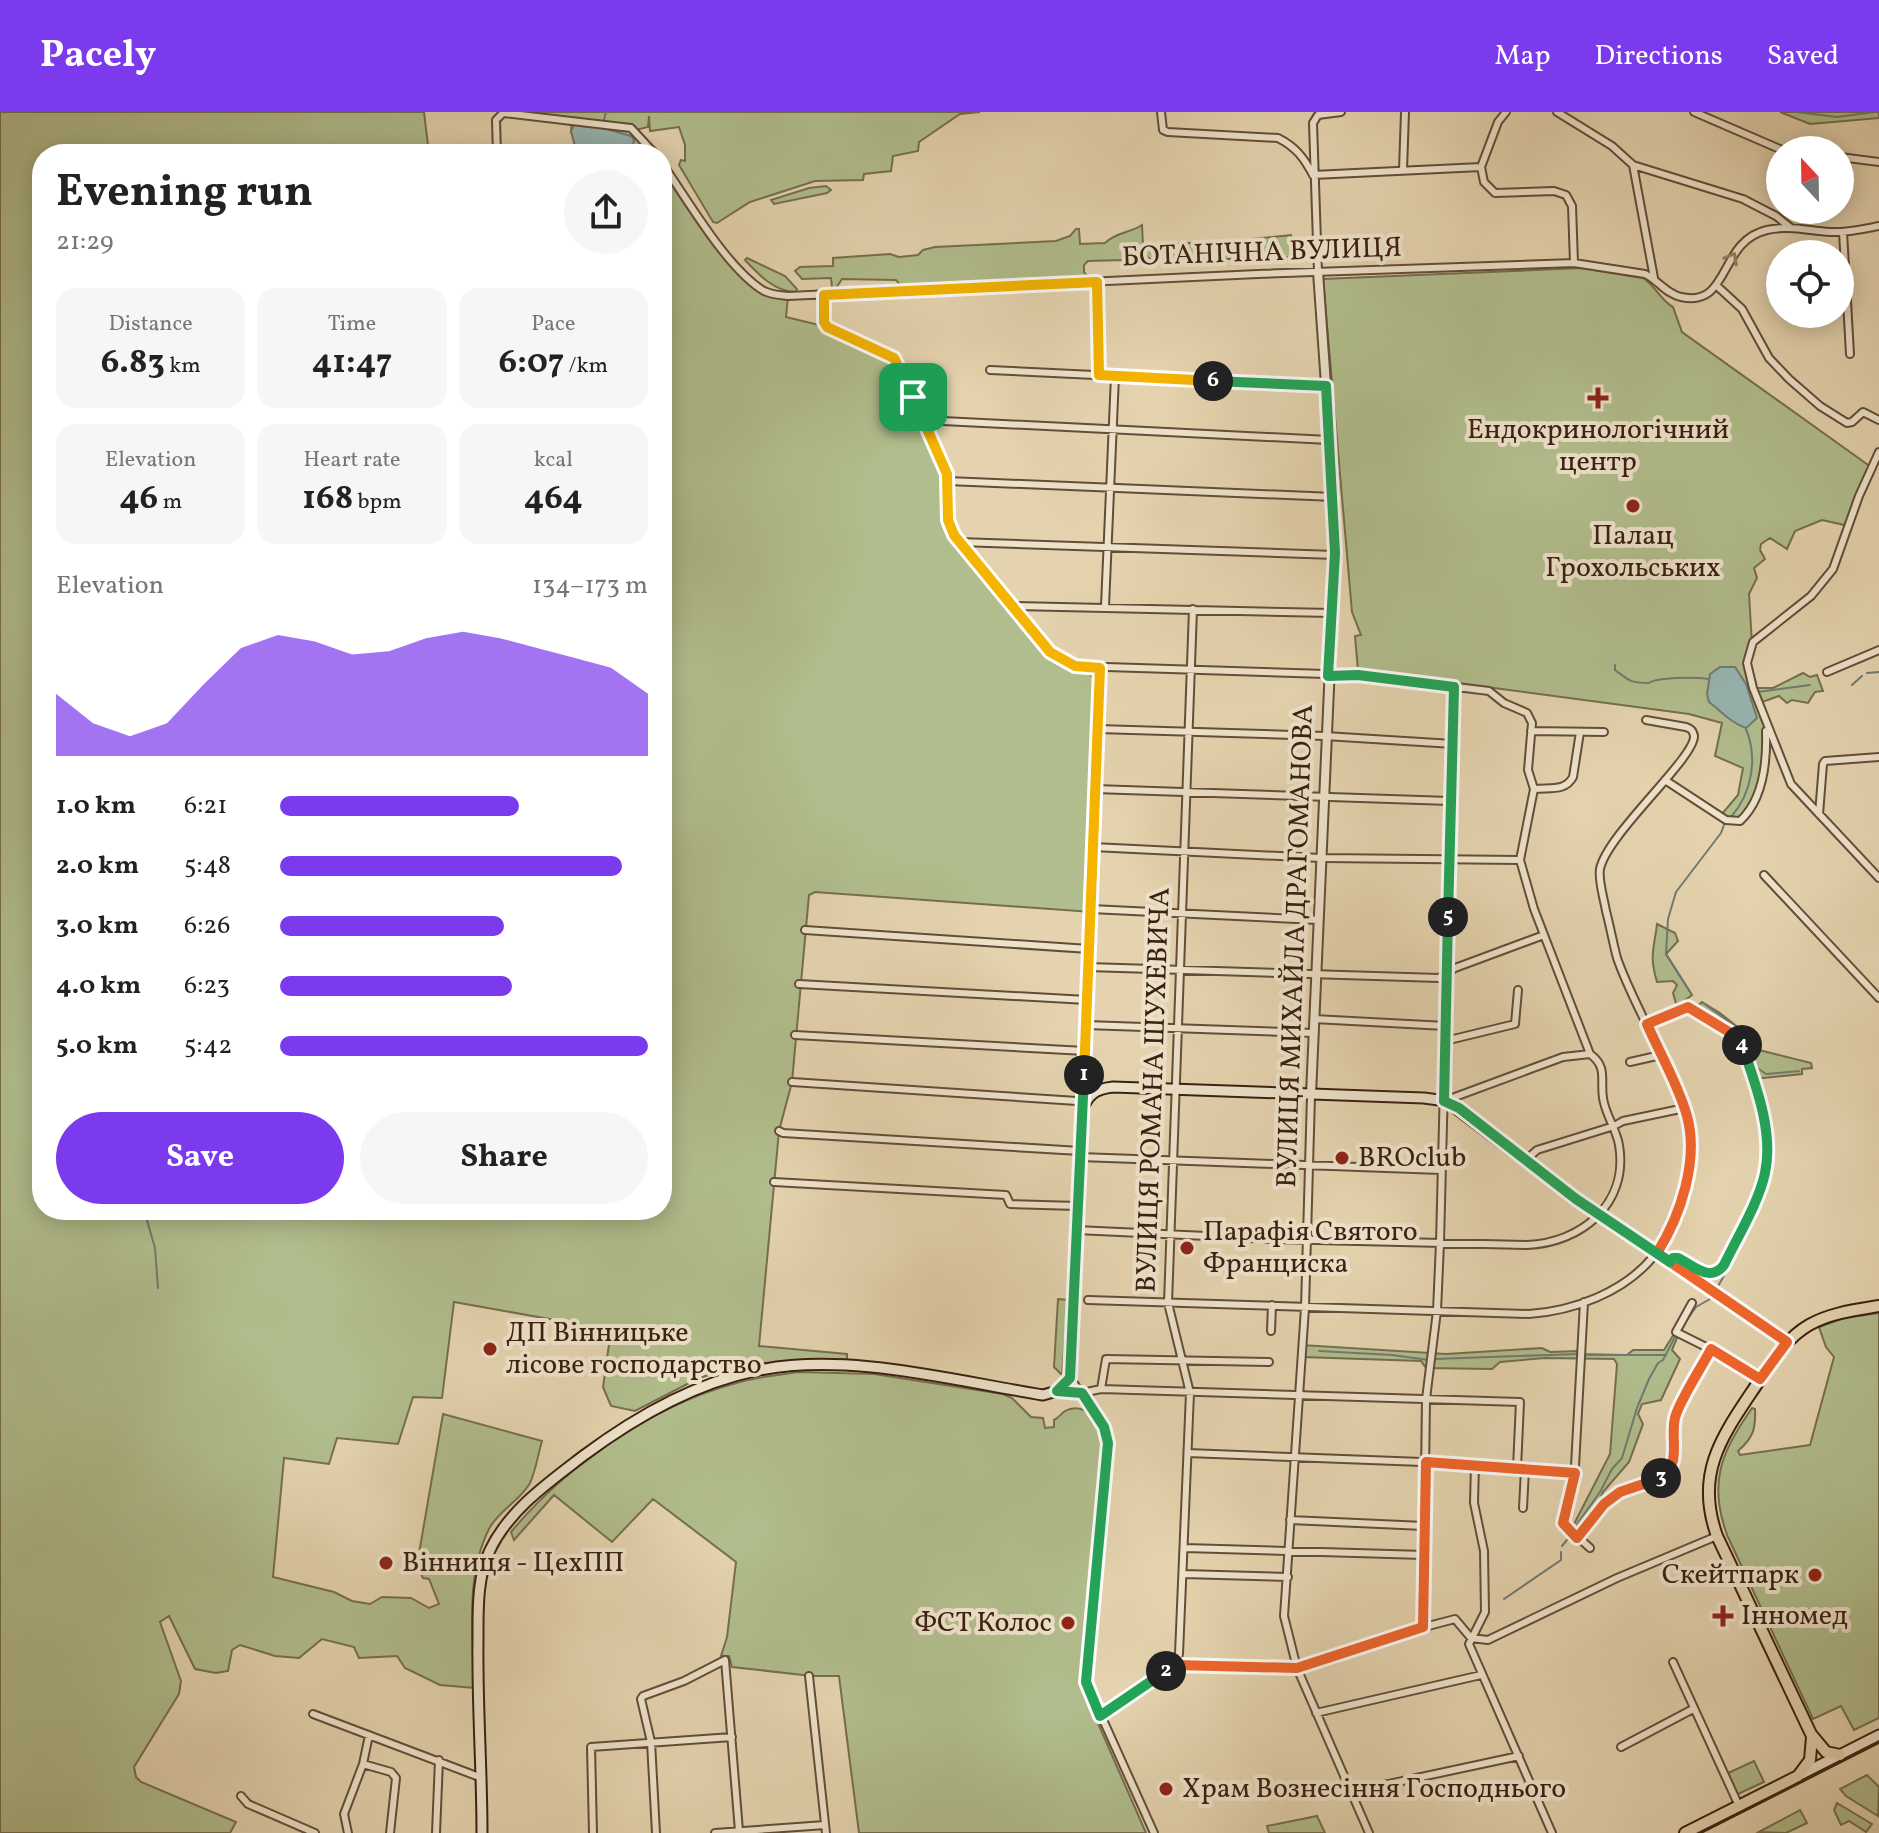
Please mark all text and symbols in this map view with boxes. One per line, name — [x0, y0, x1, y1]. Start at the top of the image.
text: Pacely — [40, 30, 156, 83]
text: Map — [1495, 37, 1551, 76]
text: Directions — [1595, 37, 1723, 76]
text: Saved — [1767, 37, 1839, 76]
north arrow — [1766, 136, 1854, 224]
map controls — [1766, 136, 1854, 328]
text: Evening run — [56, 163, 313, 224]
button: share — [564, 170, 648, 254]
text: 21:29 — [56, 224, 113, 260]
street label: БОТАНІЧНА ВУЛИЦЯ — [1121, 229, 1403, 277]
button: locate — [1766, 240, 1854, 328]
one-way arrow — [1722, 252, 1738, 266]
text: Distance — [109, 309, 193, 340]
text: Time — [328, 309, 376, 340]
text: Pace — [531, 309, 575, 340]
text: 6.83 — [101, 340, 165, 387]
text: 41:47 — [312, 340, 392, 387]
text: 6:07 — [499, 340, 564, 387]
text: km — [165, 351, 201, 382]
text: /km — [564, 351, 608, 382]
pin: 6 — [1193, 361, 1233, 401]
pin — [879, 363, 947, 431]
text: 6 — [1207, 365, 1219, 396]
icon: arrive — [891, 375, 935, 419]
marker: Ендокринологічний центр — [1587, 387, 1609, 409]
place label: Ендокринологічний центр — [1467, 411, 1729, 482]
text: Elevation — [105, 445, 196, 476]
text: Heart rate — [303, 445, 401, 476]
text: kcal — [534, 445, 573, 476]
text: 46 — [119, 476, 158, 523]
text: 168 — [302, 476, 353, 523]
text: 464 — [524, 476, 583, 523]
text: m — [158, 487, 182, 518]
text: bpm — [353, 487, 402, 518]
marker: Палац Грохольських — [1624, 497, 1642, 515]
place label: Палац Грохольських — [1545, 517, 1721, 588]
text: Elevation — [56, 568, 164, 604]
text: 134–173 m — [532, 568, 648, 604]
street label: ВУЛИЦЯ МИХАЙЛА ДРАГОМАНОВА — [1268, 703, 1324, 1188]
text: 1.0 km — [56, 788, 136, 824]
text: 6:21 — [184, 788, 227, 824]
text: 2.0 km — [56, 848, 139, 884]
text: 5:48 — [184, 848, 231, 884]
street label: ВУЛИЦЯ РОМАНА ШУХЕВИЧА — [1127, 886, 1181, 1293]
pin: 5 — [1428, 897, 1468, 937]
text: 5 — [1443, 901, 1453, 932]
text: 3.0 km — [56, 908, 139, 944]
text: 6:26 — [184, 908, 230, 944]
text: 4.0 km — [56, 968, 141, 1004]
text: 6:23 — [184, 968, 230, 1004]
pin: 4 — [1722, 1025, 1762, 1065]
text: 5.0 km — [56, 1028, 138, 1064]
text: 5:42 — [184, 1028, 232, 1064]
text: 4 — [1735, 1029, 1749, 1060]
pin: 1 — [1064, 1055, 1104, 1095]
text: 1 — [1080, 1059, 1088, 1090]
button: Save — [56, 1112, 344, 1204]
button: Share — [360, 1112, 648, 1204]
place label: BROclub — [1358, 1139, 1466, 1178]
marker: BROclub — [1333, 1149, 1351, 1167]
place label: Парафія Святого Франциска — [1203, 1213, 1418, 1284]
marker: Парафія Святого Франциска — [1178, 1239, 1196, 1257]
place label: ДП Вінницьке лісове господарство — [506, 1314, 762, 1385]
marker: ДП Вінницьке лісове господарство — [481, 1340, 499, 1358]
pin: 3 — [1641, 1458, 1681, 1498]
text: 3 — [1655, 1462, 1667, 1493]
place label: Вінниця - ЦехПП — [402, 1544, 624, 1583]
marker: Вінниця - ЦехПП — [377, 1554, 395, 1572]
place label: Скейтпарк — [1662, 1556, 1799, 1595]
marker: Скейтпарк — [1806, 1566, 1824, 1584]
place label: Інномед — [1741, 1597, 1848, 1636]
place label: ФСТ Колос — [915, 1604, 1052, 1643]
marker: Інномед — [1712, 1605, 1734, 1627]
marker: ФСТ Колос — [1059, 1614, 1077, 1632]
pin: 2 — [1146, 1651, 1186, 1691]
text: 2 — [1160, 1655, 1172, 1686]
place label: Храм Вознесіння Господнього — [1182, 1770, 1566, 1809]
marker: Храм Вознесіння Господнього — [1157, 1780, 1175, 1798]

